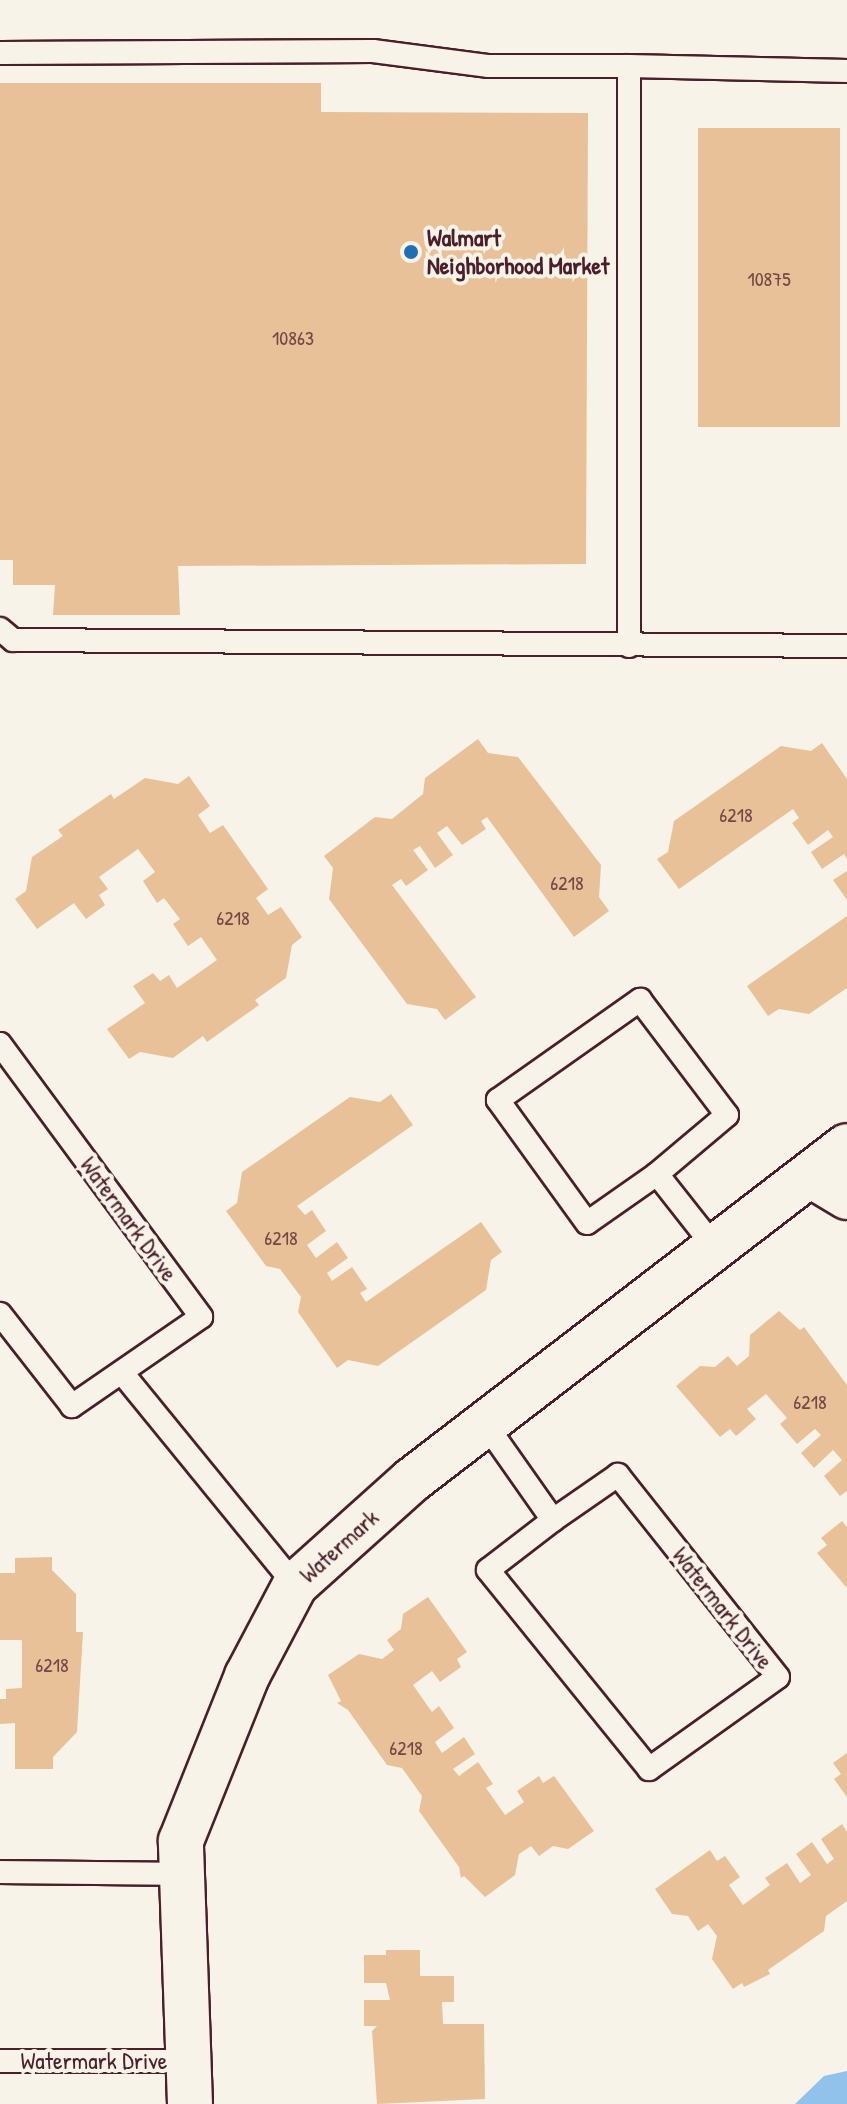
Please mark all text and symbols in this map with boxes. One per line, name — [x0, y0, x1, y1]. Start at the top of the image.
place label: Walmart Neighborhood Market — [427, 224, 609, 280]
marker: Walmart Neighborhood Market — [402, 243, 420, 261]
house number: 10875 — [747, 266, 791, 290]
house number: 10863 — [272, 325, 314, 349]
house number: 6218 — [719, 802, 753, 826]
house number: 6218 — [550, 870, 584, 894]
house number: 6218 — [216, 905, 250, 929]
street label: Watermark Drive — [74, 1151, 184, 1287]
house number: 6218 — [264, 1225, 298, 1249]
house number: 6218 — [793, 1389, 827, 1413]
street label: Watermark — [294, 1503, 384, 1589]
street label: Watermark Drive — [666, 1541, 780, 1675]
house number: 6218 — [35, 1652, 69, 1676]
house number: 6218 — [389, 1735, 423, 1759]
street label: Watermark Drive — [21, 2047, 167, 2075]

